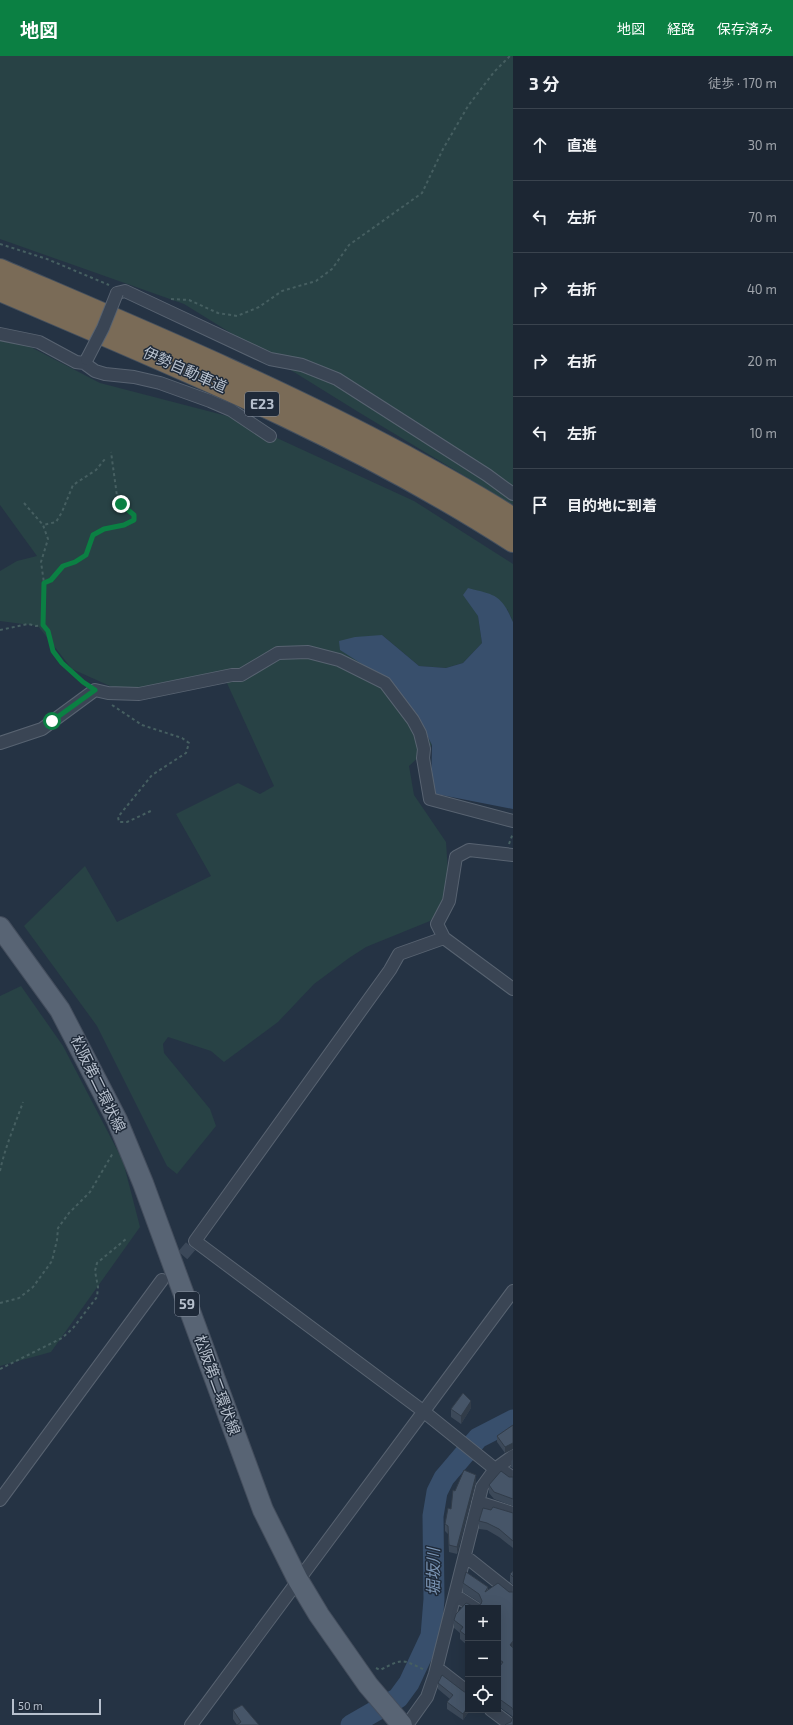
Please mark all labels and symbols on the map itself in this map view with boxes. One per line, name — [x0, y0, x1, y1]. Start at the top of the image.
street label: 伊勢自動車道 — [141, 343, 230, 396]
road number: E23 — [245, 392, 279, 416]
route end — [112, 495, 130, 513]
route start — [43, 712, 61, 730]
street label: 松阪第二環状線 — [68, 1032, 130, 1135]
road number: 59 — [175, 1292, 199, 1316]
street label: 松阪第二環状線 — [192, 1332, 244, 1437]
water label: 堀坂川 — [423, 1546, 442, 1596]
scale bar — [12, 1697, 101, 1716]

